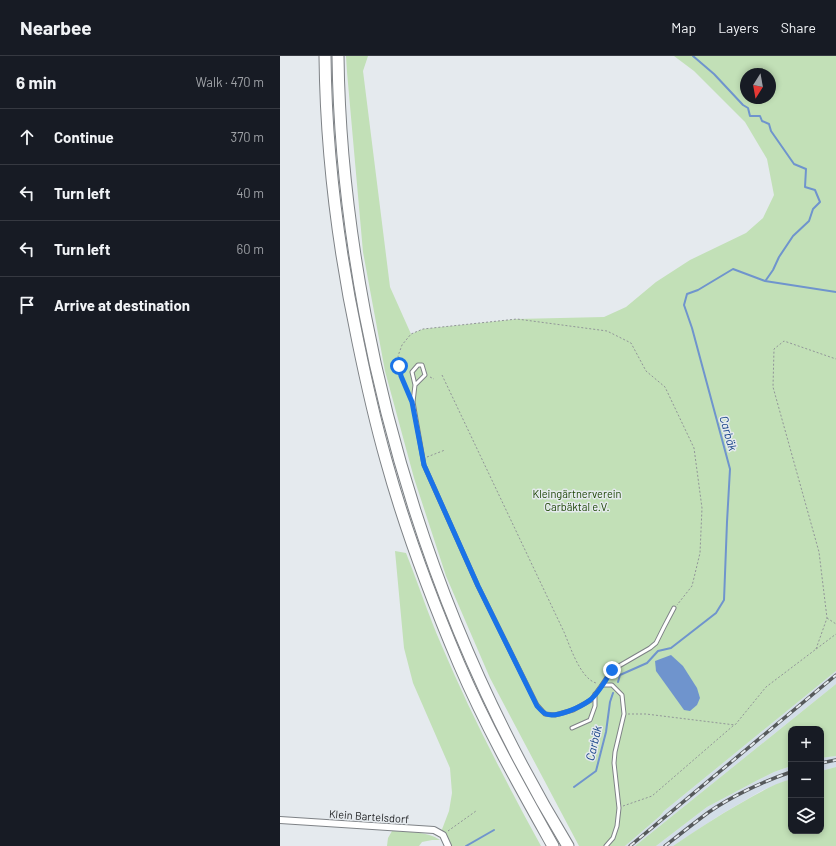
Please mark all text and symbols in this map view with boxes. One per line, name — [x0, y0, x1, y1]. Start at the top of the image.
text: Nearbee — [20, 16, 92, 39]
text: Map — [671, 19, 696, 36]
text: Layers — [718, 19, 759, 36]
text: Share — [781, 19, 816, 36]
north arrow — [740, 68, 776, 104]
text: 6 min — [16, 72, 56, 92]
text: Walk · 470 m — [196, 74, 264, 90]
icon: ahead — [16, 126, 38, 148]
text: Continue — [54, 128, 114, 146]
text: 370 m — [230, 129, 264, 145]
icon: left — [16, 182, 38, 204]
text: Turn left — [54, 184, 110, 202]
text: 40 m — [236, 185, 264, 201]
icon: left — [16, 238, 38, 260]
text: Turn left — [54, 240, 110, 258]
text: 60 m — [237, 241, 264, 257]
icon: arrive — [16, 294, 38, 316]
text: Arrive at destination — [54, 296, 190, 314]
route start — [390, 357, 408, 375]
water label: Carbäk — [717, 414, 741, 452]
park label: Kleingärtnerverein Carbäktal e.V. — [533, 487, 622, 513]
route end — [603, 661, 621, 679]
water label: Carbäk — [582, 724, 604, 762]
map controls — [788, 726, 824, 834]
button: + — [788, 726, 824, 762]
button: − — [788, 762, 824, 798]
button: layers — [788, 798, 824, 834]
street label: Klein Bartelsdorf — [329, 807, 410, 825]

